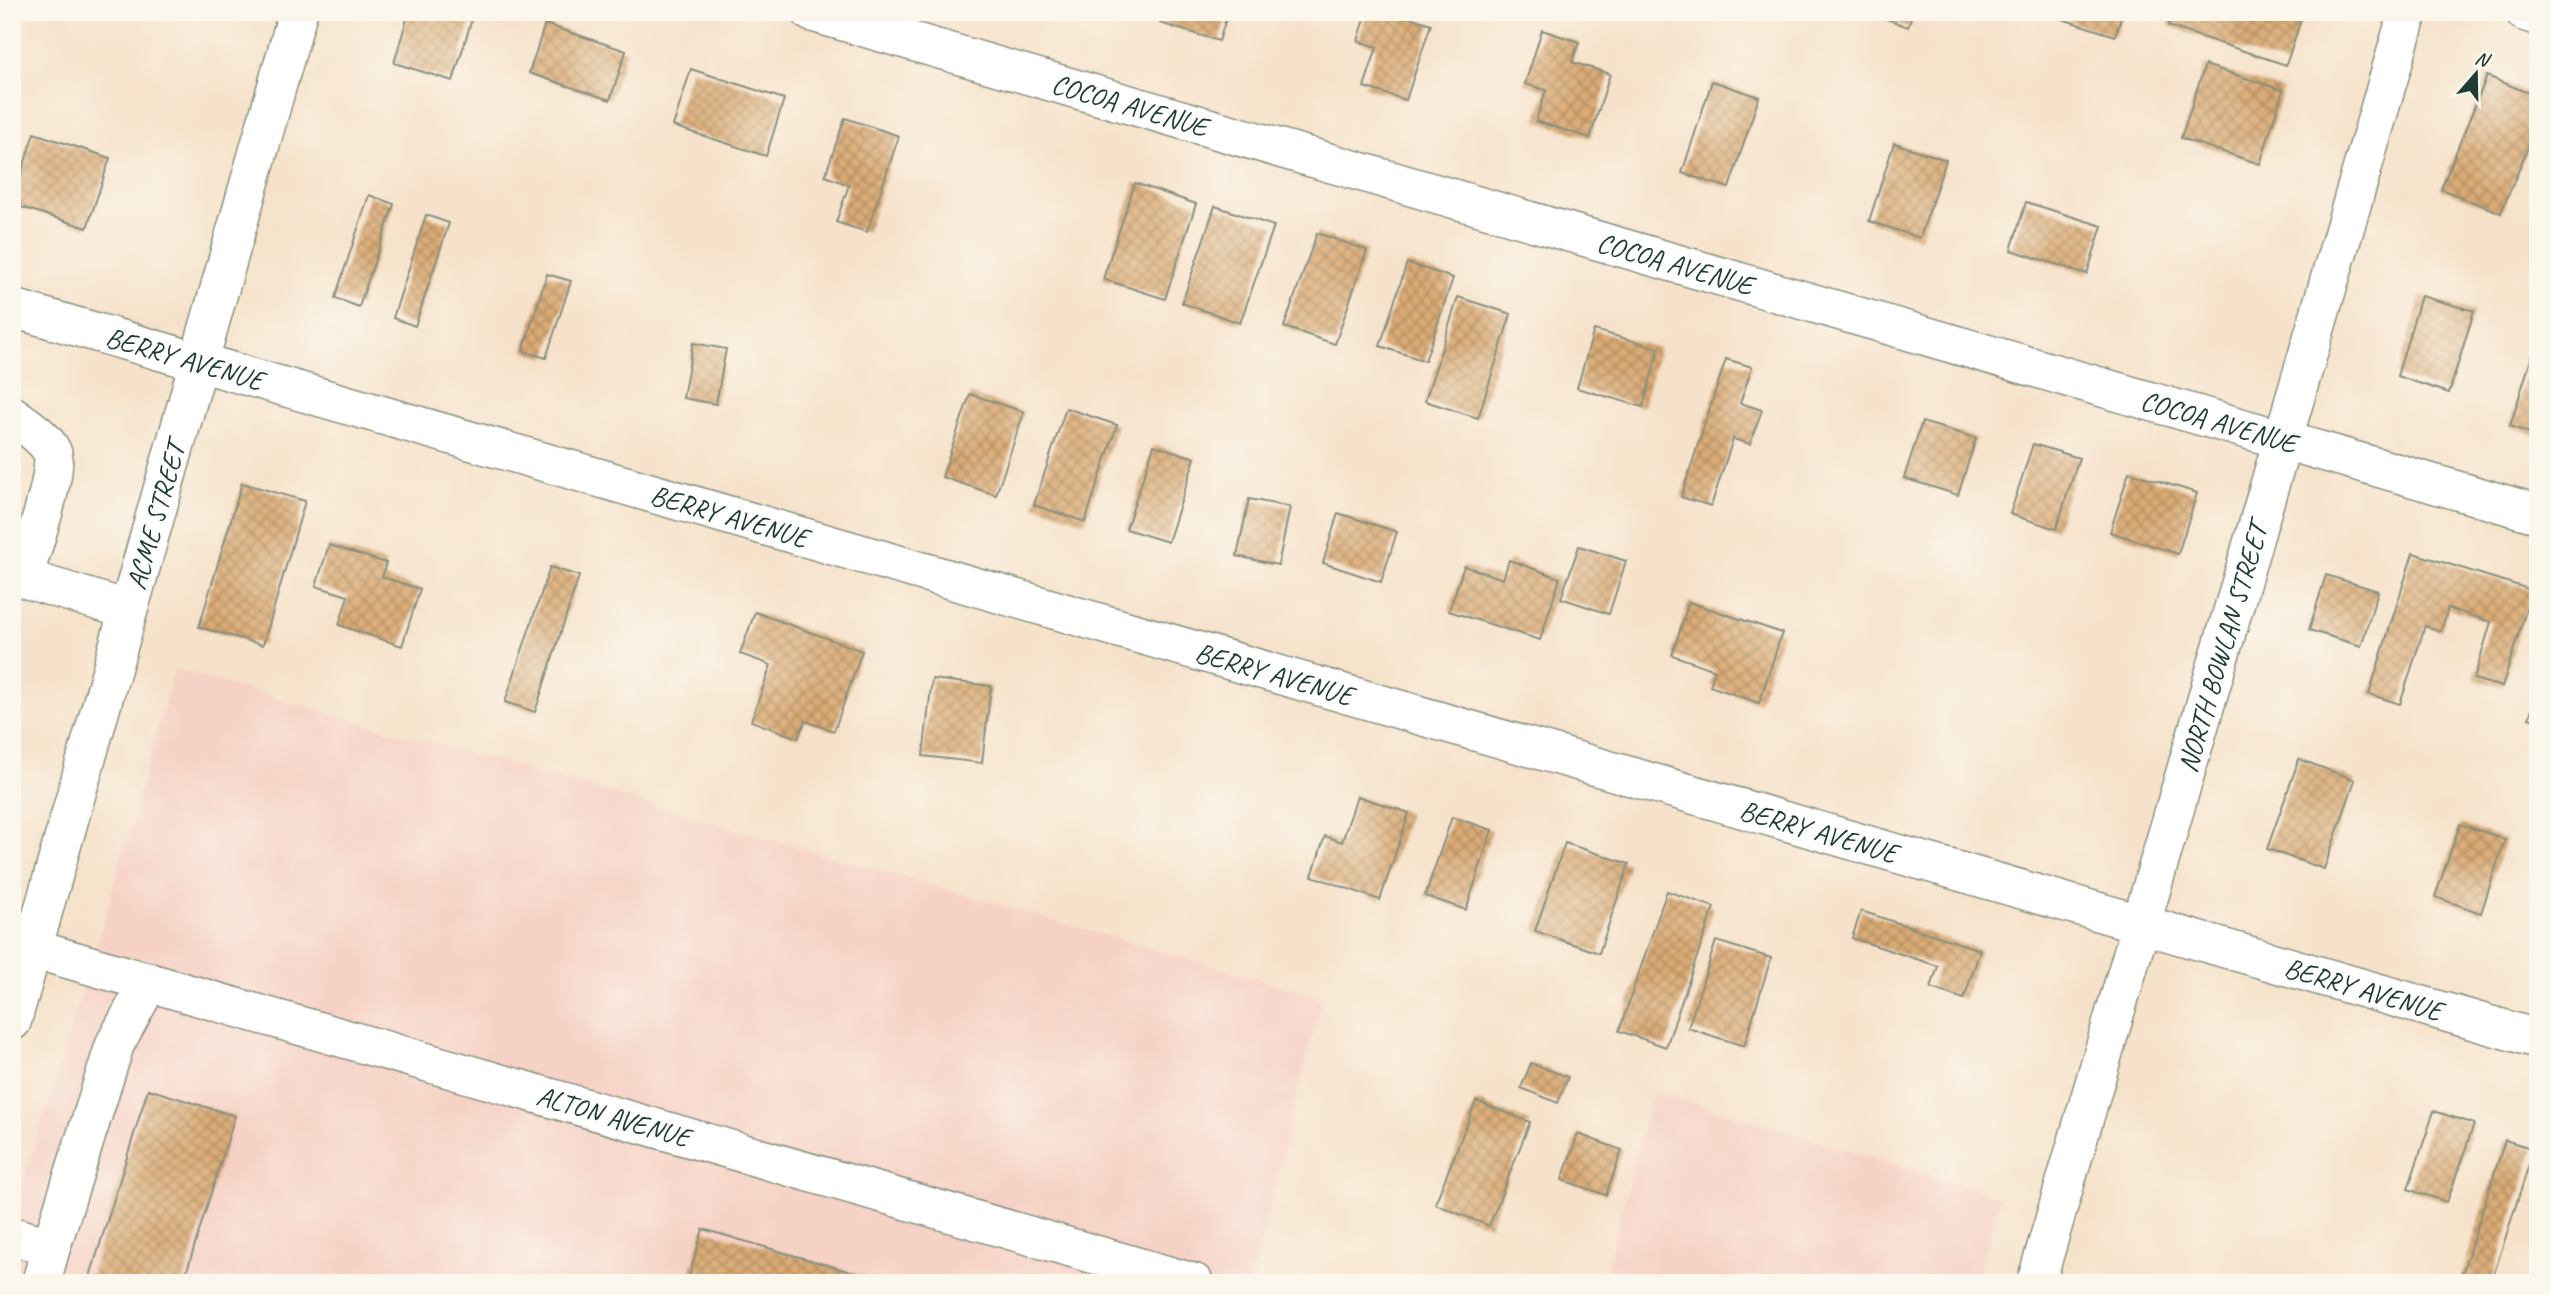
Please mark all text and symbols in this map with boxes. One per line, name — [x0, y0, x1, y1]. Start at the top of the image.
north arrow — [2442, 38, 2512, 108]
text: N — [2472, 46, 2494, 73]
street label: COCOA AVENUE — [1048, 65, 1215, 145]
street label: COCOA AVENUE — [1593, 224, 1760, 303]
street label: BERRY AVENUE — [102, 319, 271, 398]
street label: COCOA AVENUE — [2137, 382, 2304, 461]
street label: ACME STREET — [118, 432, 195, 593]
street label: BERRY AVENUE — [647, 476, 816, 556]
street label: NORTH BOWLAN STREET — [2169, 512, 2277, 776]
street label: BERRY AVENUE — [1191, 634, 1361, 714]
street label: BERRY AVENUE — [1736, 792, 1905, 871]
street label: BERRY AVENUE — [2281, 949, 2450, 1029]
street label: ALTON AVENUE — [533, 1077, 698, 1156]

